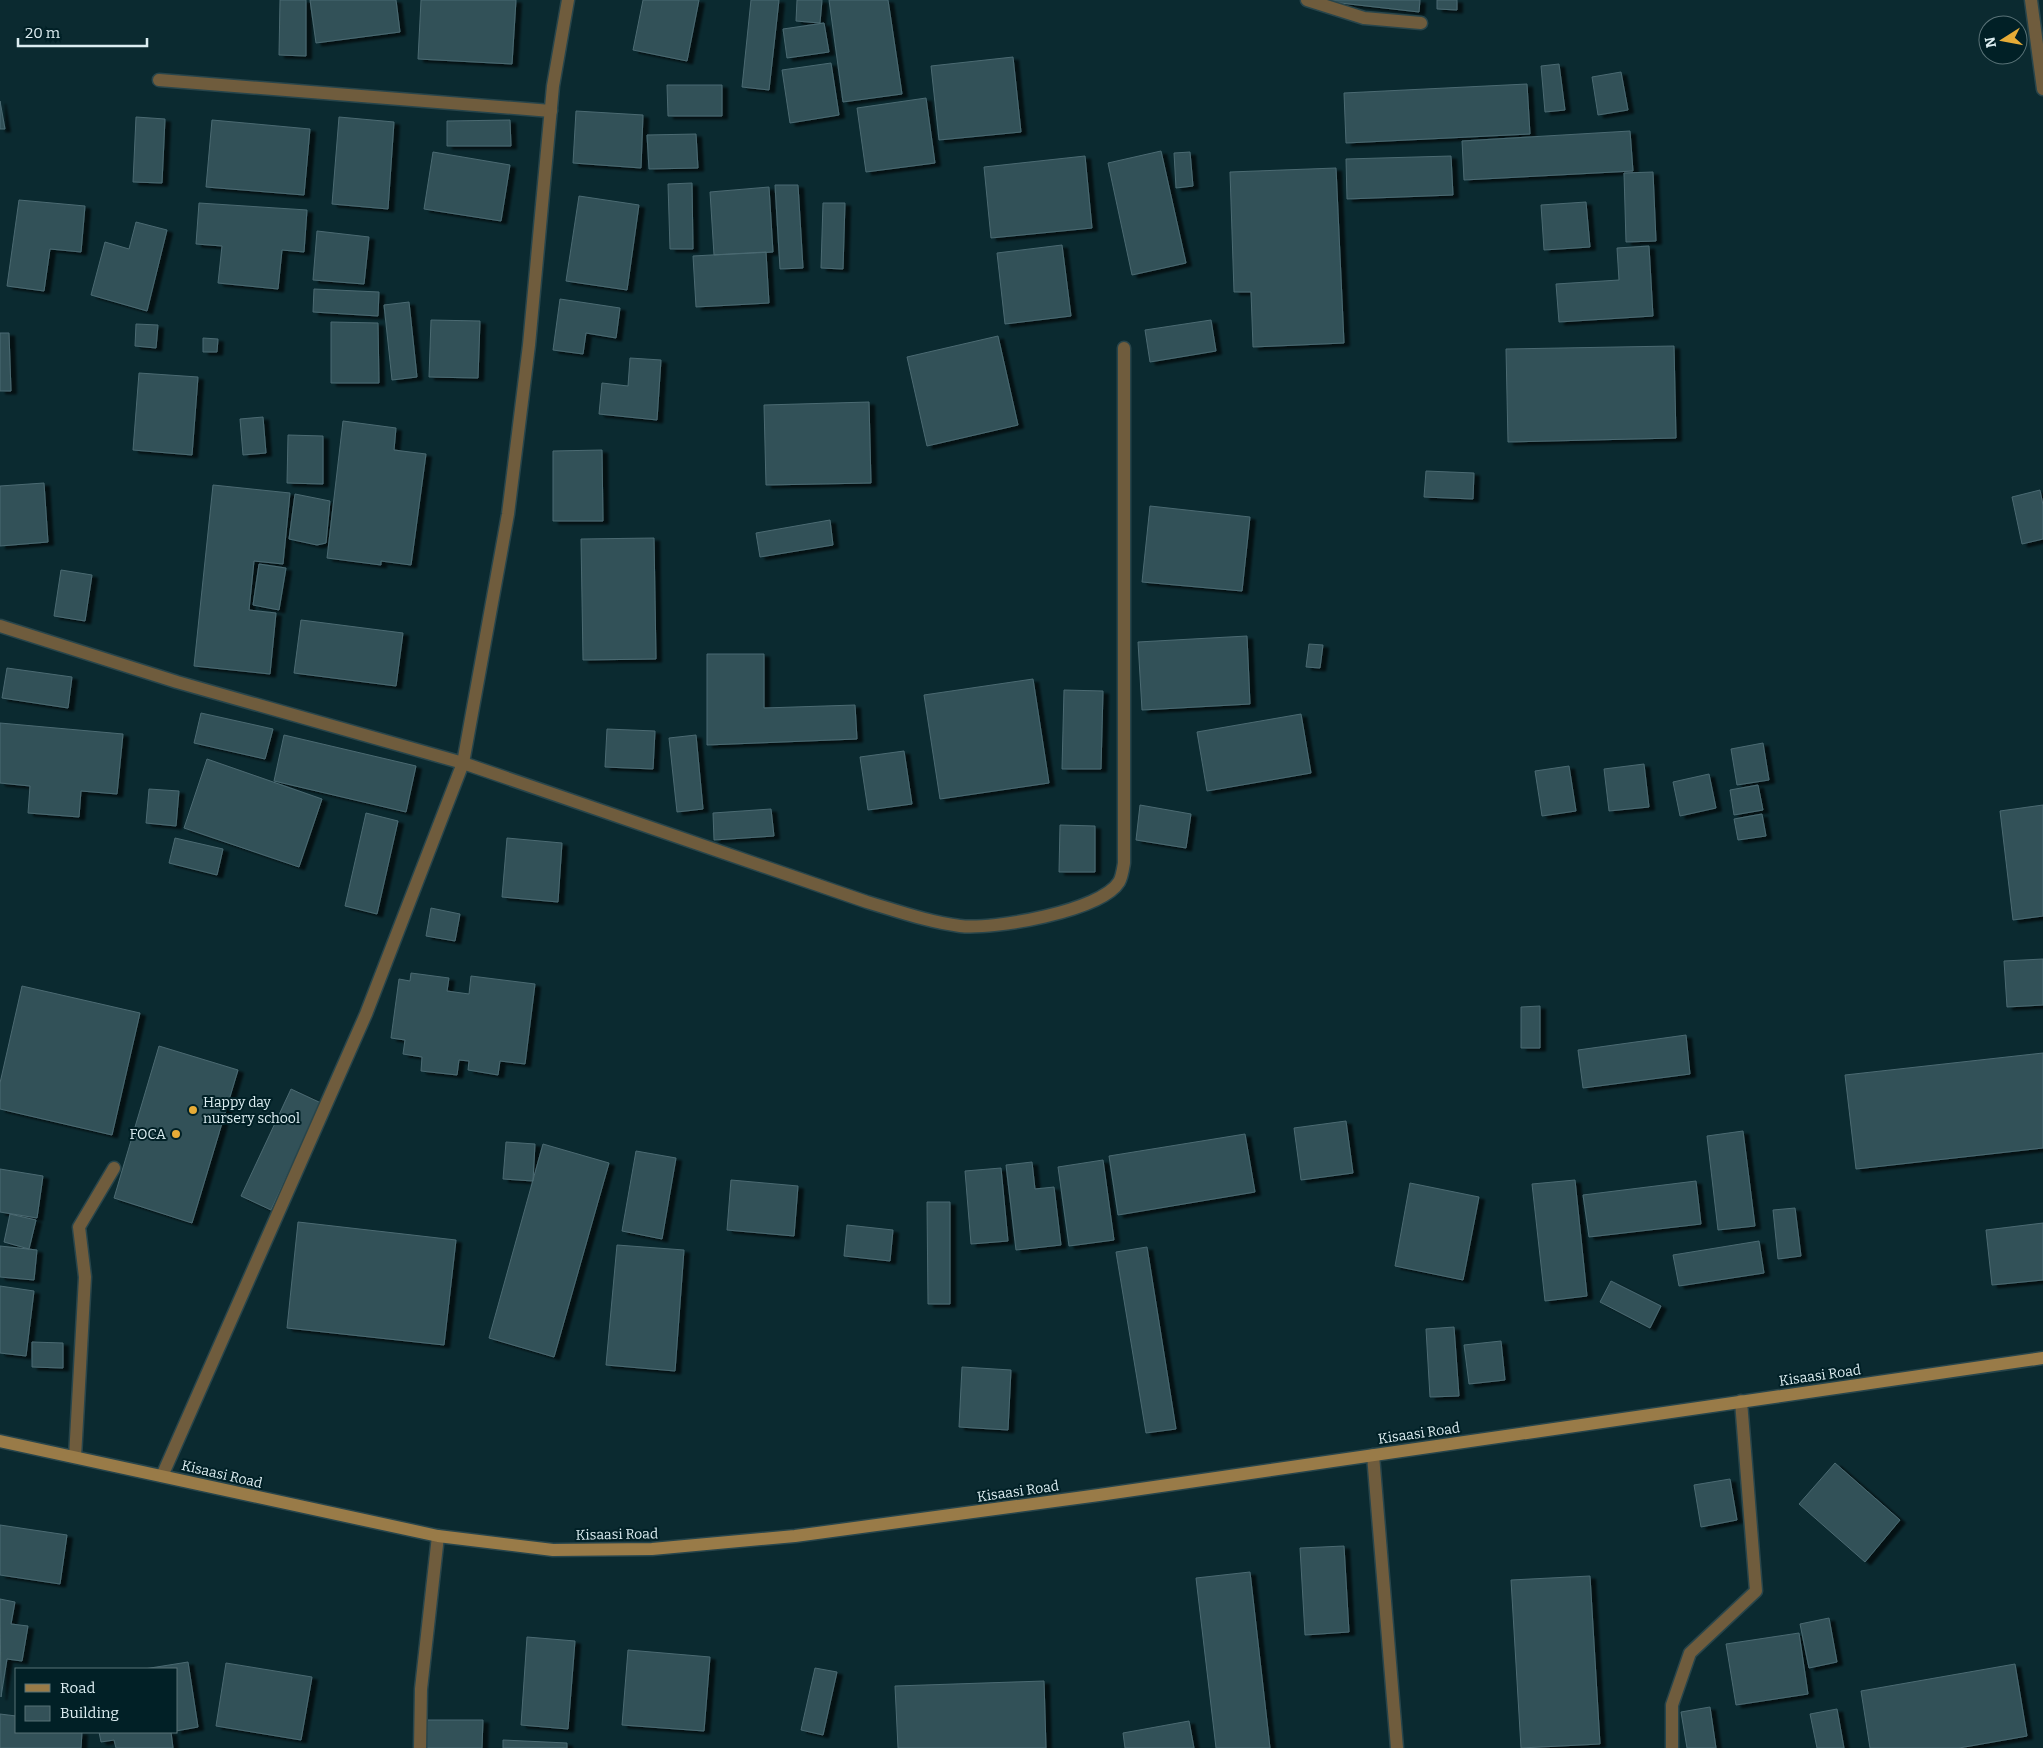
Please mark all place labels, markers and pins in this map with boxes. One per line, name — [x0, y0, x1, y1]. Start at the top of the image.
place label: Happy day nursery school — [203, 1094, 300, 1127]
marker: Happy day nursery school — [187, 1104, 199, 1116]
place label: FOCA — [130, 1126, 166, 1143]
marker: FOCA — [170, 1128, 182, 1140]

